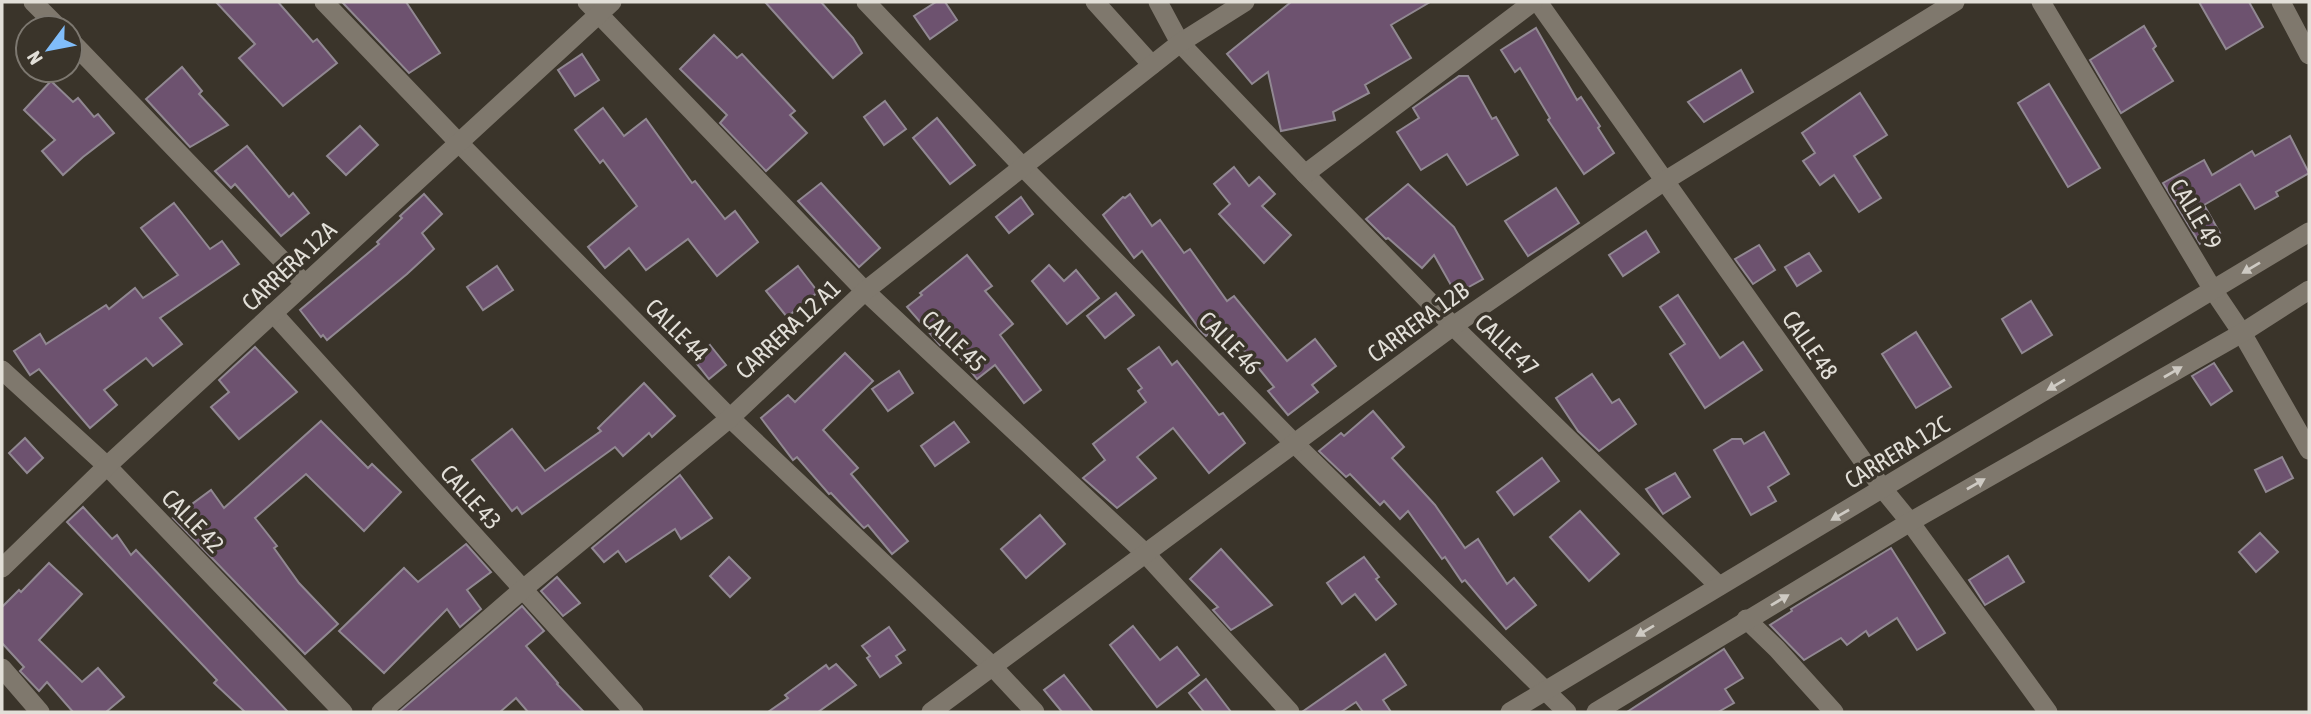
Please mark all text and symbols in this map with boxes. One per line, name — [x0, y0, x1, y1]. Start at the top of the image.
north arrow — [14, 14, 84, 84]
text: N — [22, 47, 47, 69]
street label: CALLE 49 — [2165, 174, 2227, 254]
street label: CARRERA 12A — [237, 216, 342, 316]
one-way arrow — [2241, 261, 2260, 274]
street label: CARRERA 12 A1 — [730, 274, 846, 384]
street label: CARRERA 12B — [1362, 276, 1474, 368]
street label: CALLE 44 — [640, 293, 714, 367]
street label: CALLE 45 — [917, 305, 991, 377]
street label: CALLE 46 — [1193, 306, 1267, 380]
street label: CALLE 48 — [1777, 306, 1843, 384]
street label: CALLE 47 — [1470, 308, 1544, 382]
one-way arrow — [2164, 366, 2183, 378]
one-way arrow — [2047, 379, 2066, 391]
street label: CARRERA 12C — [1840, 410, 1954, 494]
street label: CALLE 43 — [435, 459, 507, 535]
one-way arrow — [1966, 478, 1986, 490]
street label: CALLE 42 — [156, 484, 230, 558]
one-way arrow — [1830, 508, 1849, 521]
one-way arrow — [1770, 593, 1789, 606]
one-way arrow — [1635, 625, 1654, 638]

